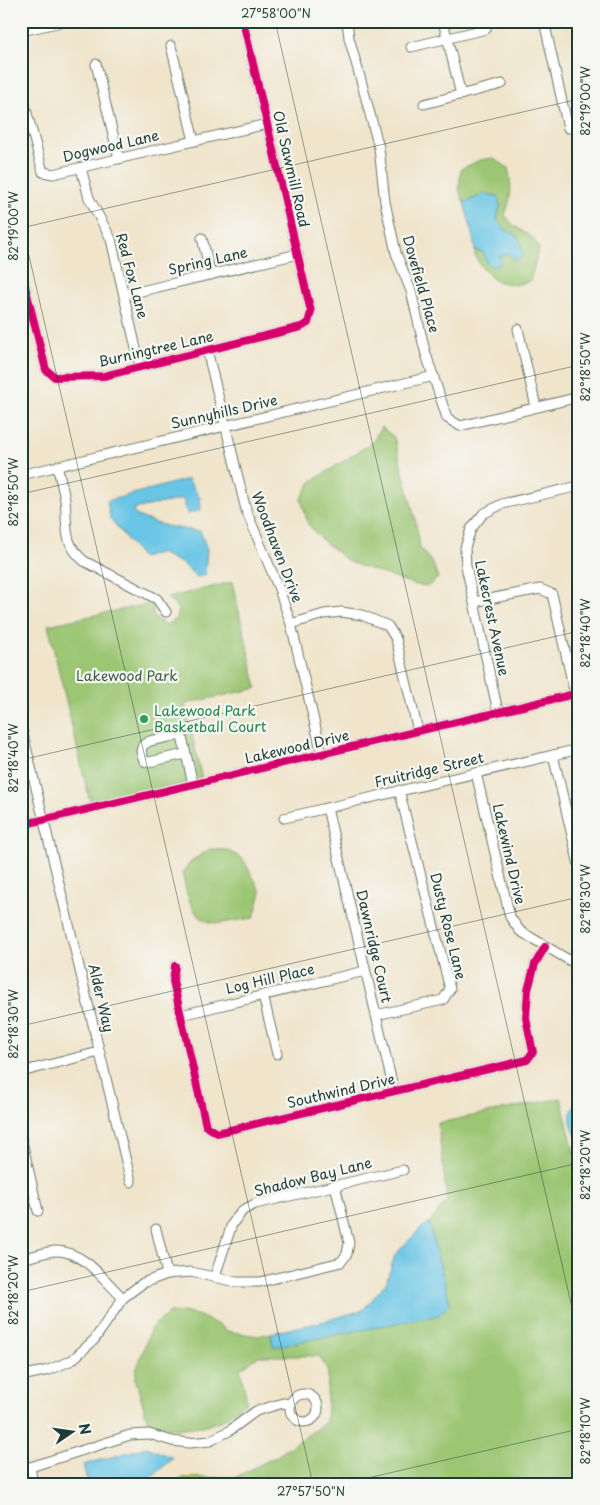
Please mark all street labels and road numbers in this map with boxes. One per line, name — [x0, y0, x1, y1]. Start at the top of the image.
street label: Old Sawmill Road — [268, 108, 315, 229]
street label: Dogwood Lane — [61, 124, 161, 167]
street label: Red Fox Lane — [111, 231, 154, 321]
street label: Dovefield Place — [398, 233, 445, 335]
street label: Spring Lane — [166, 241, 250, 280]
street label: Burningtree Lane — [96, 325, 216, 372]
street label: Sunnyhills Drive — [168, 389, 279, 434]
street label: Woodhaven Drive — [247, 488, 308, 605]
street label: Lakecrest Avenue — [470, 558, 515, 678]
street label: Lakewood Drive — [243, 724, 351, 769]
street label: Fruitridge Street — [372, 747, 486, 792]
street label: Lakewind Drive — [488, 801, 531, 906]
street label: Dusty Rose Lane — [425, 870, 472, 981]
street label: Dawnridge Court — [351, 887, 398, 1005]
street label: Log Hill Place — [223, 958, 316, 999]
street label: Alder Way — [83, 962, 120, 1034]
street label: Southwind Drive — [285, 1068, 397, 1113]
street label: Shadow Bay Lane — [252, 1152, 374, 1201]

